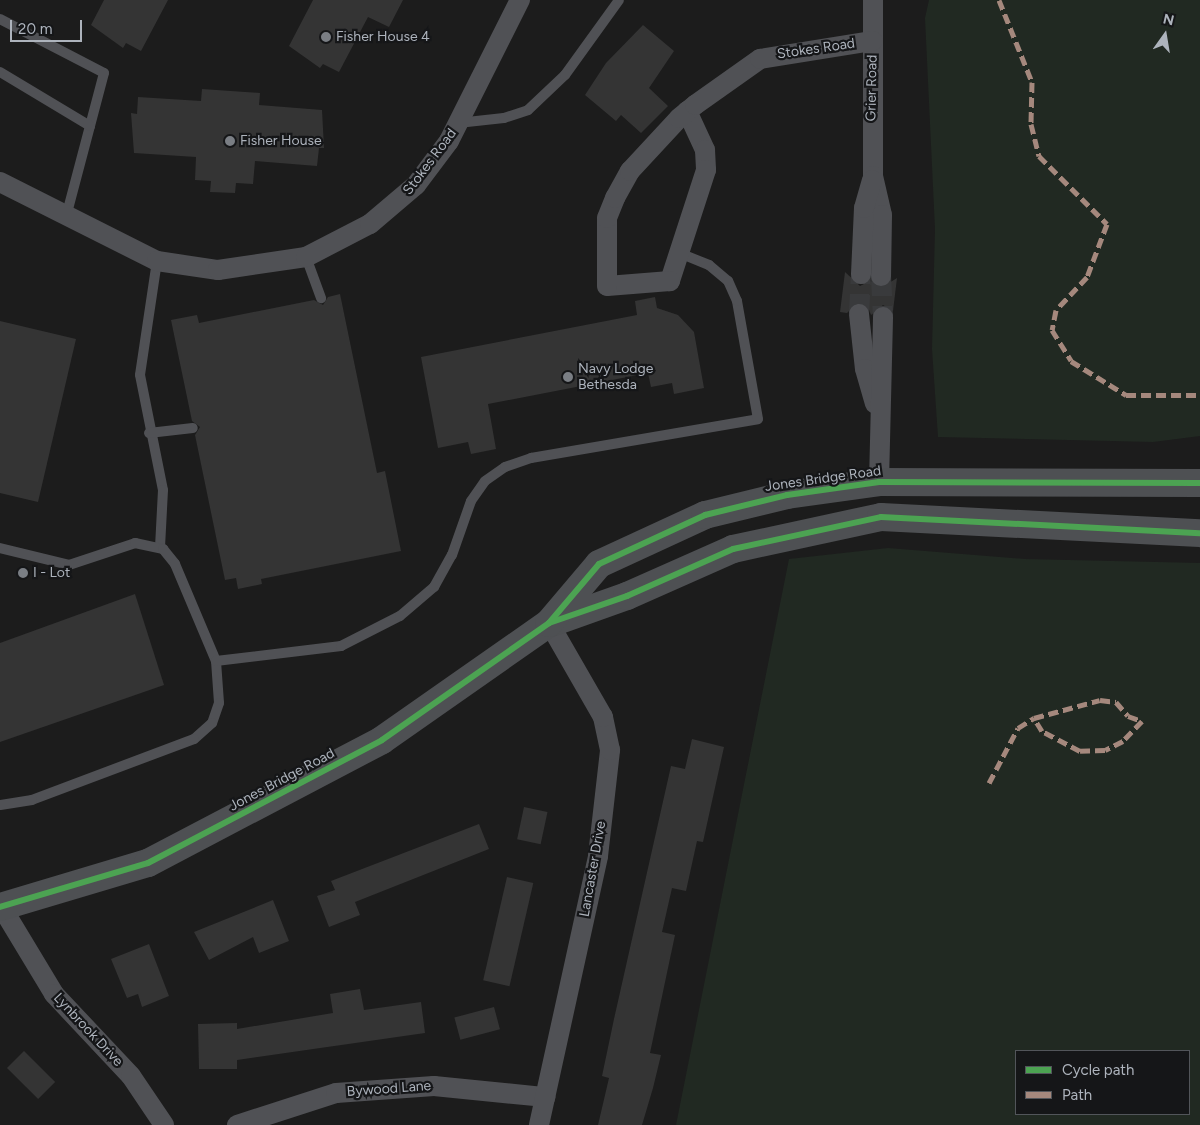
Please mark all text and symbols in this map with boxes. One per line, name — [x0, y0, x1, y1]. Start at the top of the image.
scale bar — [12, 10, 85, 42]
north arrow — [1140, 10, 1190, 60]
text: N — [1161, 10, 1176, 29]
text: 20 m — [18, 20, 52, 38]
place label: Fisher House 4 — [336, 29, 430, 45]
marker: Fisher House 4 — [320, 31, 332, 43]
street label: Stokes Road — [776, 35, 856, 63]
street label: Grier Road — [863, 55, 881, 121]
street label: Stokes Road — [400, 126, 460, 198]
place label: Fisher House — [240, 133, 322, 149]
marker: Fisher House — [224, 135, 236, 147]
place label: Navy Lodge Bethesda — [578, 361, 653, 394]
marker: Navy Lodge Bethesda — [562, 371, 574, 383]
street label: Jones Bridge Road — [764, 463, 882, 495]
place label: I - Lot — [33, 565, 70, 581]
marker: I - Lot — [17, 567, 29, 579]
street label: Jones Bridge Road — [226, 745, 338, 815]
street label: Lancaster Drive — [576, 820, 610, 918]
street label: Lynbrook Drive — [50, 990, 126, 1070]
legend — [1015, 1050, 1190, 1115]
text: Cycle path — [1062, 1061, 1134, 1079]
street label: Bywood Lane — [346, 1078, 432, 1100]
text: Path — [1062, 1086, 1092, 1104]

